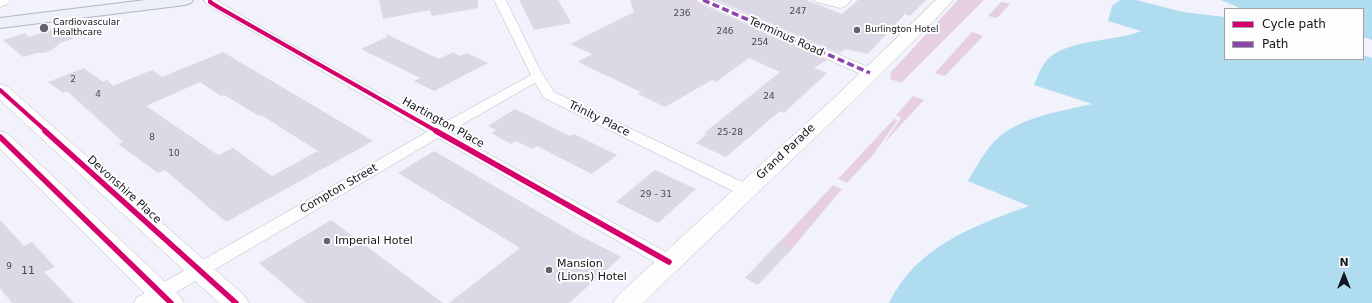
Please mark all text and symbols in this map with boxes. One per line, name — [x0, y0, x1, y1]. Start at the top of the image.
house number: 247 — [789, 7, 807, 17]
legend — [1224, 8, 1364, 60]
house number: 236 — [673, 9, 691, 19]
street label: Terminus Road — [747, 15, 825, 59]
text: Cycle path — [1262, 17, 1326, 31]
place label: Cardiovascular Healthcare — [53, 18, 120, 39]
marker: Cardiovascular Healthcare — [38, 22, 50, 34]
marker: Burlington Hotel — [852, 25, 862, 35]
place label: Burlington Hotel — [865, 25, 938, 35]
house number: 246 — [716, 27, 734, 37]
text: Path — [1262, 37, 1288, 51]
house number: 254 — [751, 38, 769, 48]
house number: 2 — [70, 75, 76, 85]
house number: 4 — [95, 90, 101, 100]
house number: 24 — [763, 92, 775, 102]
street label: Hartington Place — [400, 95, 486, 151]
street label: Trinity Place — [566, 99, 632, 139]
street label: Grand Parade — [754, 122, 818, 182]
house number: 25-28 — [717, 128, 743, 138]
house number: 8 — [149, 133, 155, 143]
house number: 10 — [168, 149, 180, 159]
street label: Devonshire Place — [84, 153, 164, 227]
street label: Compton Street — [298, 162, 380, 216]
house number: 29 - 31 — [640, 190, 672, 200]
place label: Imperial Hotel — [335, 234, 413, 248]
marker: Imperial Hotel — [322, 236, 332, 246]
north arrow — [1324, 255, 1364, 295]
text: N — [1339, 256, 1349, 269]
place label: Mansion (Lions) Hotel — [557, 257, 627, 283]
house number: 9 — [6, 262, 12, 272]
house number: 11 — [21, 264, 35, 278]
marker: Mansion (Lions) Hotel — [544, 265, 554, 275]

